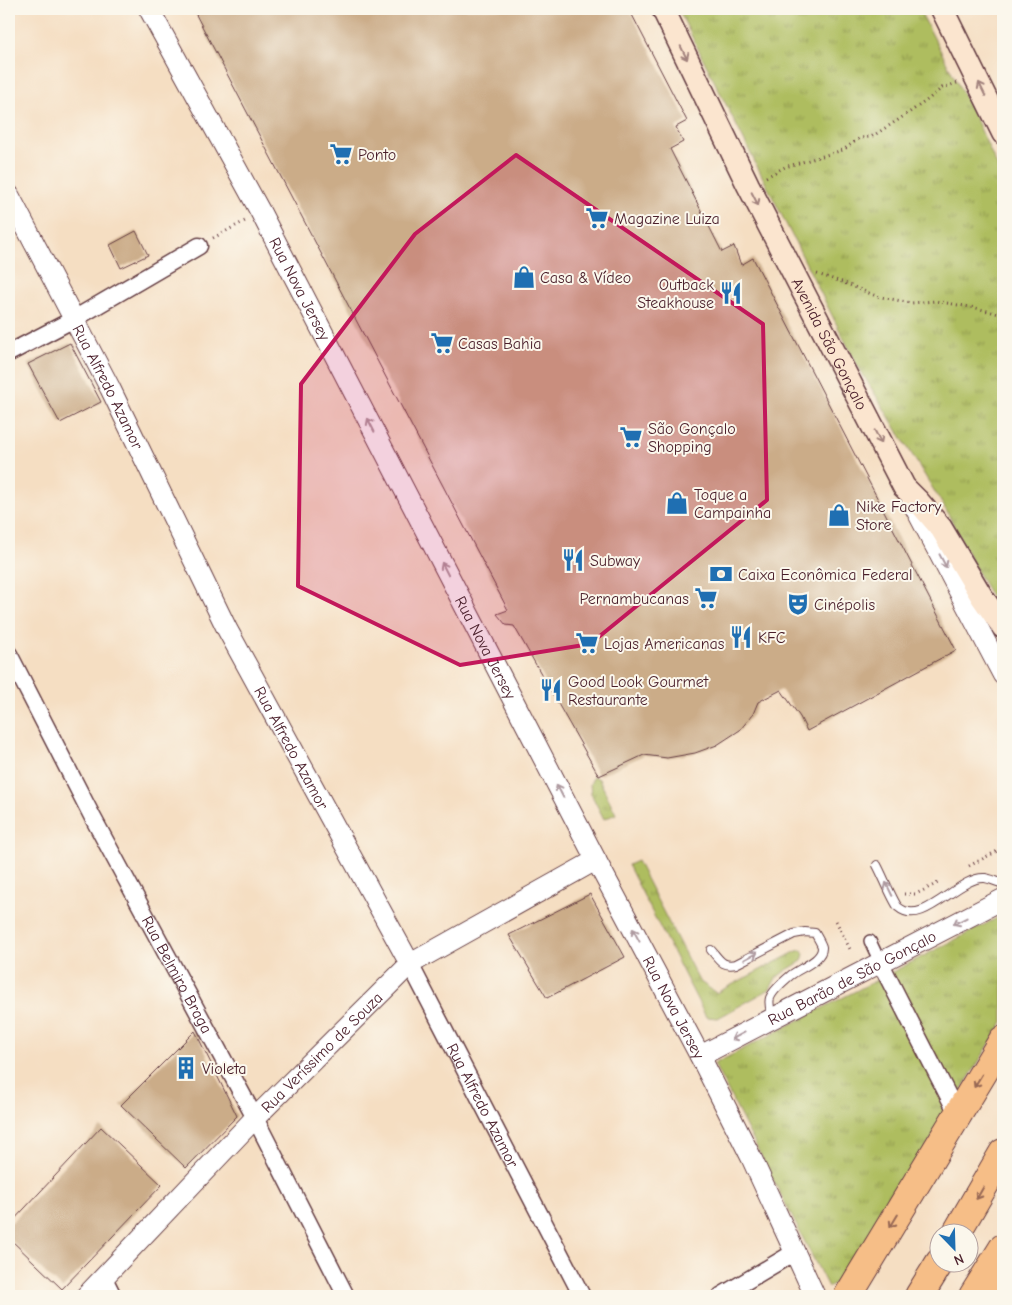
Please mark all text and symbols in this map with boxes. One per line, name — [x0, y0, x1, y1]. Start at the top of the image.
one-way arrow — [680, 45, 689, 60]
one-way arrow — [977, 82, 986, 97]
supermarket icon: Ponto — [328, 141, 354, 167]
place label: Ponto — [358, 146, 396, 164]
one-way arrow — [751, 191, 760, 206]
supermarket icon: Magazine Luiza — [584, 205, 610, 231]
place label: Magazine Luiza — [614, 210, 720, 228]
street label: Rua Nova Jersey — [265, 235, 334, 345]
shop icon: Casa & Vídeo — [511, 264, 537, 290]
place label: Casa & Vídeo — [540, 269, 631, 287]
street label: Avenida São Gonçalo — [788, 275, 871, 413]
place label: Outback Steakhouse — [637, 276, 714, 312]
restaurant icon: Outback Steakhouse — [718, 280, 744, 306]
street label: Rua Alfredo Azamor — [68, 322, 147, 453]
supermarket icon: Casas Bahia — [429, 330, 455, 356]
place label: Casas Bahia — [458, 335, 542, 353]
one-way arrow — [366, 418, 375, 433]
place label: São Gonçalo Shopping — [648, 420, 736, 456]
supermarket icon: São Gonçalo Shopping — [618, 424, 644, 450]
one-way arrow — [873, 429, 883, 444]
place label: Toque a Campainha — [694, 486, 771, 522]
shop icon: Toque a Campainha — [664, 490, 690, 516]
place label: Nike Factory Store — [856, 498, 942, 534]
shop icon: Nike Factory Store — [826, 502, 852, 528]
restaurant icon: Subway — [560, 547, 586, 573]
place label: Subway — [590, 552, 641, 570]
one-way arrow — [938, 554, 948, 569]
bank icon: Caixa Econômica Federal — [708, 561, 734, 587]
one-way arrow — [440, 562, 449, 577]
place label: Caixa Econômica Federal — [738, 566, 913, 584]
supermarket icon: Pernambucanas — [693, 585, 719, 611]
place label: Pernambucanas — [580, 590, 689, 608]
theatre icon: Cinépolis — [785, 591, 811, 617]
street label: Rua Nova Jersey — [451, 593, 520, 703]
place label: Cinépolis — [814, 596, 875, 614]
restaurant icon: KFC — [728, 624, 754, 650]
place label: KFC — [758, 629, 786, 647]
supermarket icon: Lojas Americanas — [574, 630, 600, 656]
place label: Lojas Americanas — [604, 635, 725, 653]
place label: Good Look Gourmet Restaurante — [568, 673, 709, 709]
restaurant icon: Good Look Gourmet Restaurante — [538, 677, 564, 703]
street label: Rua Alfredo Azamor — [250, 684, 332, 813]
one-way arrow — [555, 784, 565, 799]
one-way arrow — [884, 882, 893, 897]
street label: Rua Belmiro Braga — [138, 913, 216, 1037]
one-way arrow — [953, 917, 968, 926]
street label: Rua Barão de São Gonçalo — [765, 927, 939, 1029]
one-way arrow — [631, 928, 640, 943]
one-way arrow — [744, 951, 759, 961]
street label: Rua Nova Jersey — [639, 953, 708, 1063]
street label: Rua Veríssimo de Souza — [258, 989, 386, 1117]
one-way arrow — [731, 1032, 746, 1041]
street label: Rua Alfredo Azamor — [443, 1041, 522, 1171]
building icon: Violeta — [173, 1055, 199, 1081]
place label: Violeta — [202, 1060, 247, 1078]
one-way arrow — [973, 1074, 983, 1088]
one-way arrow — [974, 1185, 984, 1199]
one-way arrow — [889, 1213, 899, 1227]
north arrow — [930, 1222, 980, 1272]
text: N — [951, 1250, 966, 1269]

